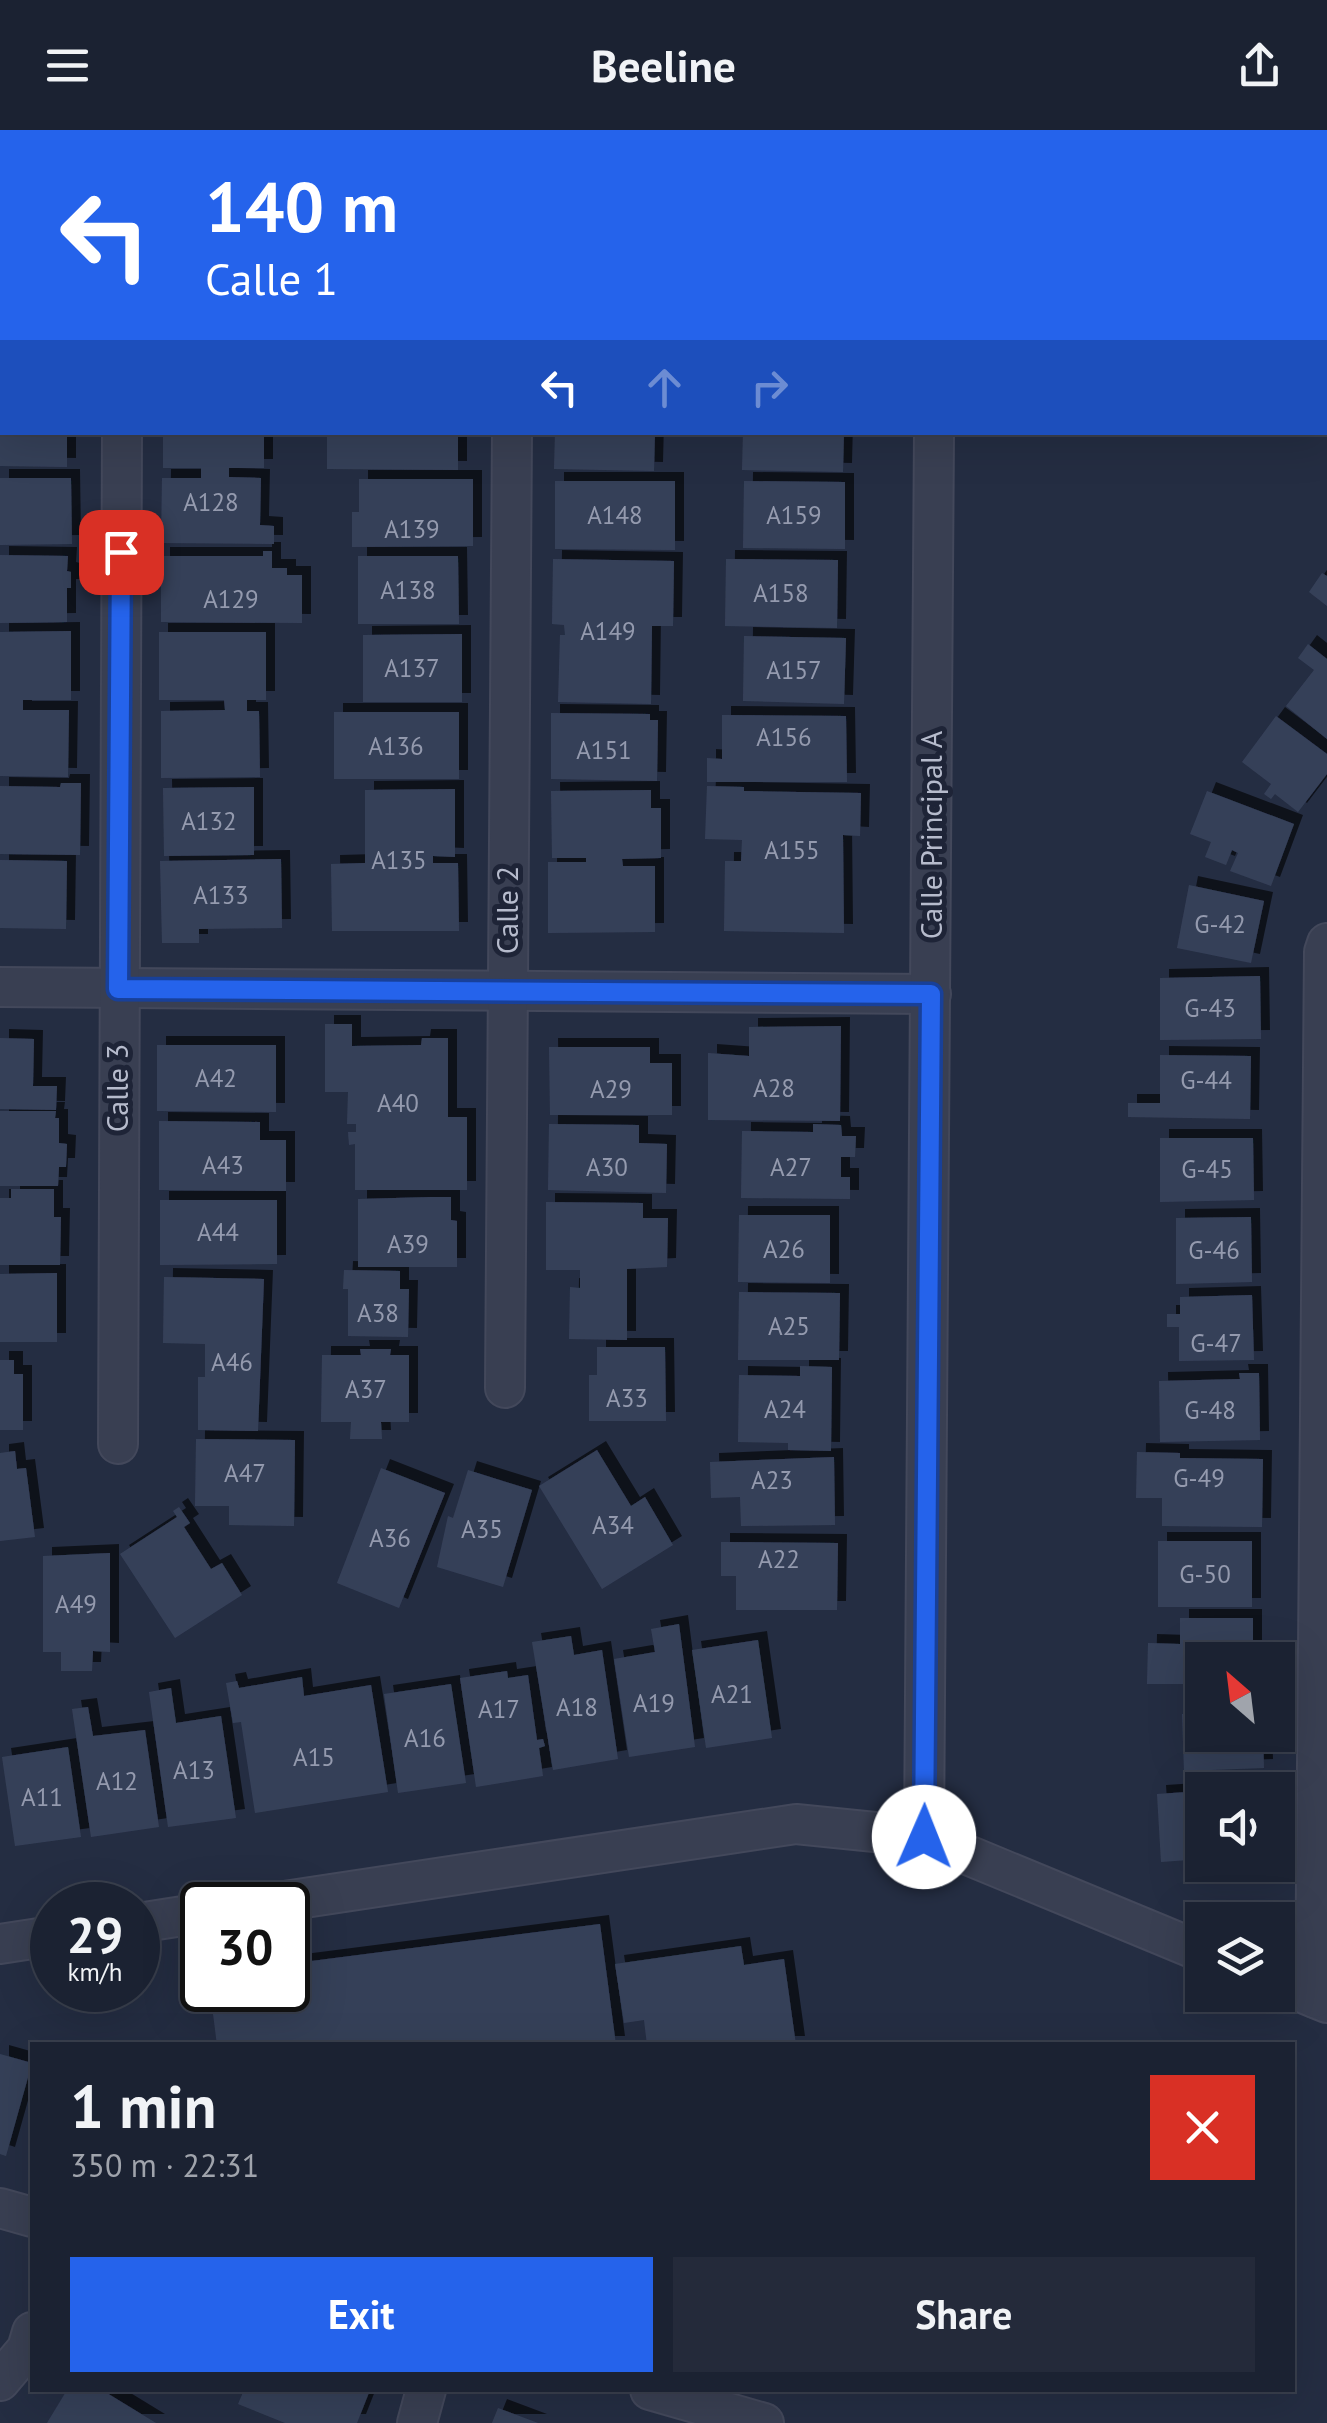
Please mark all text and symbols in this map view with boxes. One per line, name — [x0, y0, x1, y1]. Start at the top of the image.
text: Beeline — [591, 36, 736, 94]
icon: menu — [40, 38, 95, 93]
icon: share — [1232, 38, 1287, 93]
text: 140 m — [205, 161, 398, 251]
icon: left — [40, 170, 170, 300]
text: Calle 1 — [205, 249, 338, 307]
icon: left — [532, 360, 587, 415]
icon: ahead — [637, 360, 692, 415]
icon: right — [742, 360, 797, 415]
house number: A128 — [183, 486, 239, 518]
house number: A148 — [587, 499, 643, 531]
house number: A159 — [766, 499, 822, 531]
pin — [79, 510, 164, 595]
house number: A139 — [384, 513, 440, 545]
icon: arrive — [94, 525, 149, 580]
house number: A138 — [380, 574, 436, 606]
house number: A158 — [753, 577, 809, 609]
house number: A129 — [203, 583, 259, 615]
house number: A149 — [580, 615, 636, 647]
house number: A137 — [384, 652, 440, 684]
house number: A157 — [766, 654, 822, 686]
house number: A156 — [756, 721, 812, 753]
house number: A136 — [368, 730, 424, 762]
street label: Calle Principal A — [911, 730, 950, 939]
house number: A151 — [576, 734, 632, 766]
house number: A132 — [181, 805, 237, 837]
house number: A155 — [764, 834, 820, 866]
house number: A135 — [371, 844, 427, 876]
street label: Calle 2 — [487, 866, 526, 954]
house number: A133 — [193, 879, 249, 911]
house number: G-42 — [1194, 908, 1246, 940]
house number: G-43 — [1184, 992, 1236, 1024]
street label: Calle 3 — [97, 1044, 136, 1132]
house number: A42 — [195, 1062, 237, 1094]
house number: G-44 — [1180, 1064, 1232, 1096]
house number: A28 — [753, 1072, 795, 1104]
house number: A29 — [590, 1073, 632, 1105]
house number: A40 — [377, 1087, 419, 1119]
house number: A43 — [202, 1149, 244, 1181]
house number: A30 — [586, 1151, 628, 1183]
house number: A27 — [770, 1151, 812, 1183]
house number: G-45 — [1181, 1153, 1233, 1185]
house number: A44 — [197, 1216, 239, 1248]
house number: A39 — [387, 1228, 429, 1260]
house number: A26 — [763, 1233, 805, 1265]
house number: G-46 — [1188, 1234, 1240, 1266]
house number: A38 — [357, 1297, 399, 1329]
house number: A25 — [768, 1310, 810, 1342]
house number: G-47 — [1190, 1327, 1242, 1359]
house number: A46 — [211, 1346, 253, 1378]
house number: A37 — [345, 1373, 387, 1405]
house number: A33 — [606, 1382, 648, 1414]
house number: A24 — [764, 1393, 806, 1425]
house number: G-48 — [1184, 1394, 1236, 1426]
house number: A47 — [224, 1457, 266, 1489]
house number: G-49 — [1173, 1462, 1225, 1494]
house number: A23 — [751, 1464, 793, 1496]
house number: A34 — [592, 1509, 634, 1541]
house number: A35 — [461, 1513, 503, 1545]
house number: A36 — [369, 1522, 411, 1554]
house number: A22 — [758, 1543, 800, 1575]
house number: G-50 — [1179, 1558, 1231, 1590]
house number: A49 — [55, 1588, 97, 1620]
north arrow — [1185, 1642, 1295, 1752]
map controls — [1185, 1642, 1295, 2012]
house number: A21 — [711, 1678, 753, 1710]
house number: A19 — [633, 1687, 675, 1719]
house number: A18 — [556, 1691, 598, 1723]
house number: A17 — [478, 1693, 520, 1725]
house number: A16 — [404, 1722, 446, 1754]
house number: A15 — [293, 1741, 335, 1773]
house number: A13 — [173, 1754, 215, 1786]
house number: A12 — [96, 1765, 138, 1797]
button: sound — [1185, 1772, 1295, 1882]
house number: A11 — [21, 1781, 63, 1813]
position arrow — [872, 1785, 976, 1889]
speed limit sign: 30 — [180, 1882, 310, 2012]
text: 29 — [67, 1902, 123, 1967]
button: layers — [1185, 1902, 1295, 2012]
text: km/h — [68, 1956, 122, 1988]
text: 1 min — [70, 2067, 216, 2145]
button: close — [1150, 2075, 1255, 2180]
text: 350 m · 22:31 — [70, 2144, 259, 2186]
button: Exit — [70, 2257, 653, 2372]
button: Share — [673, 2257, 1255, 2372]

